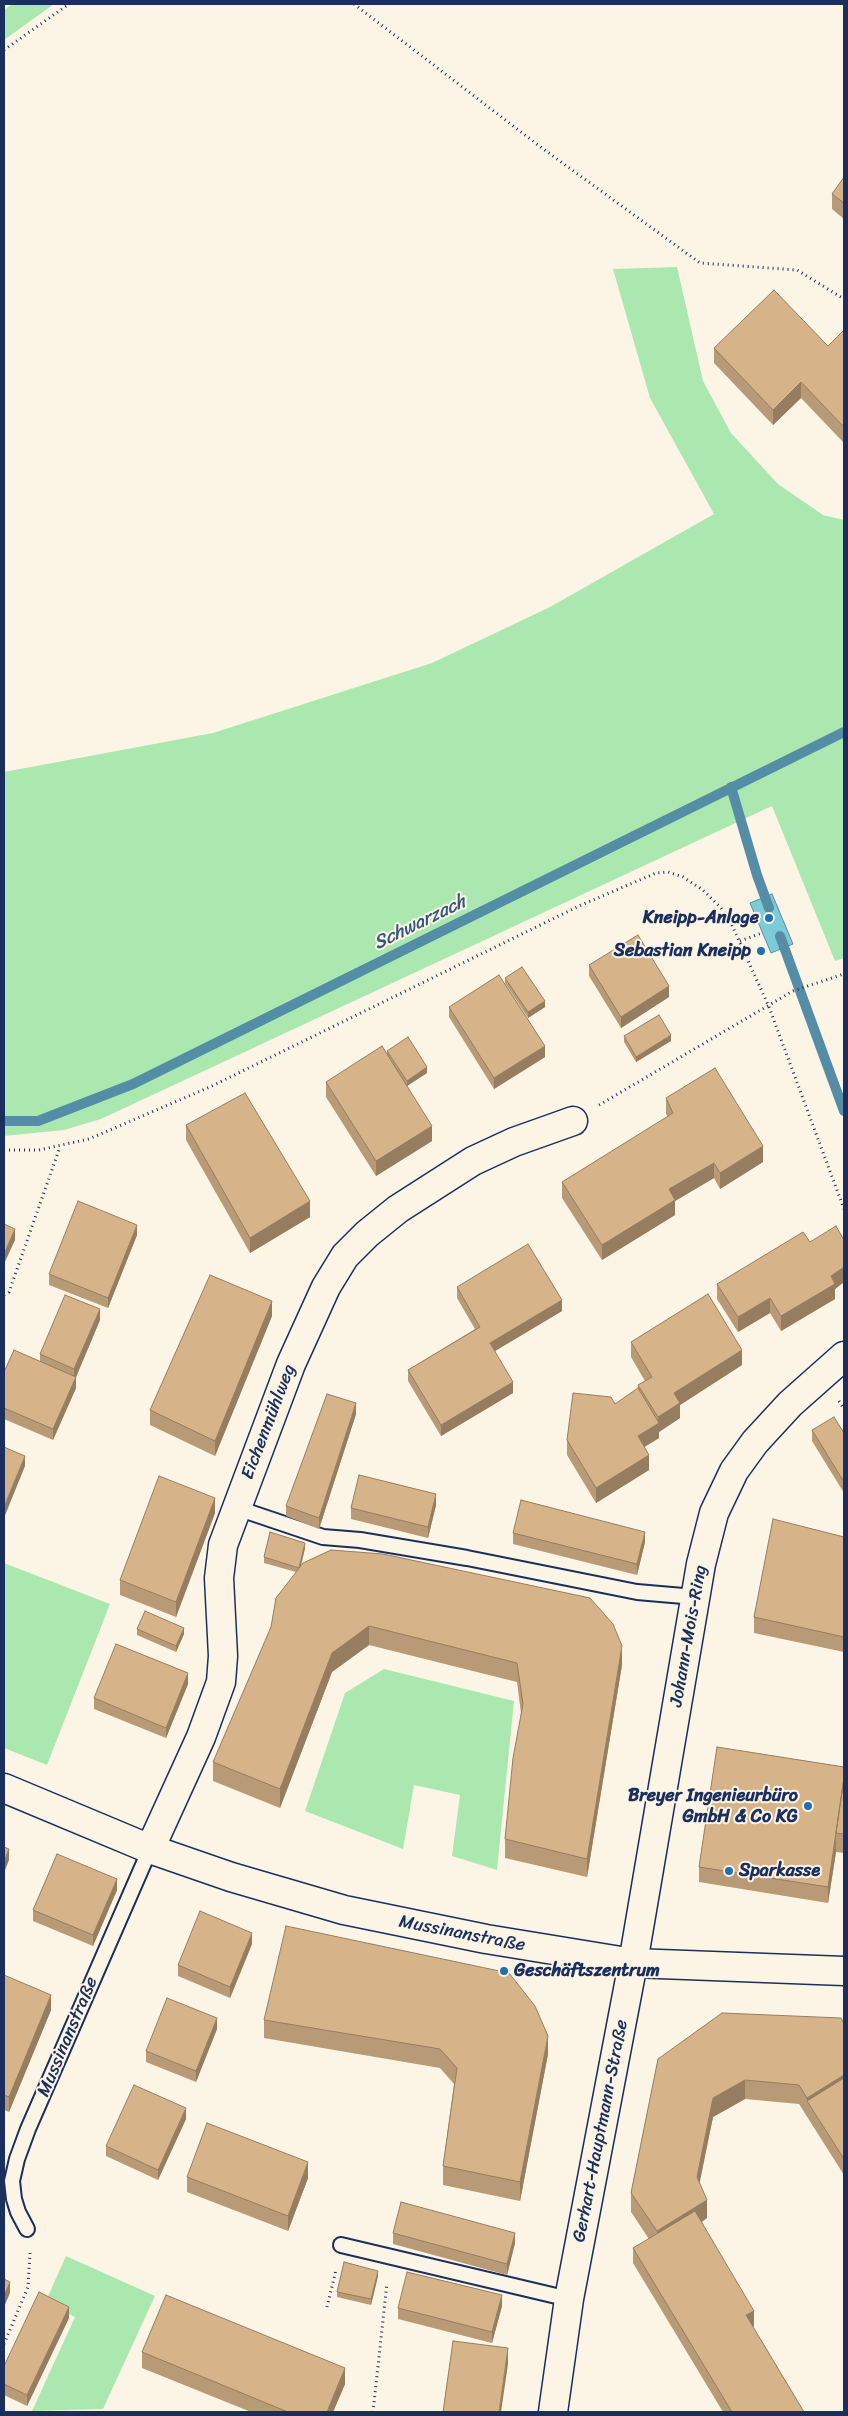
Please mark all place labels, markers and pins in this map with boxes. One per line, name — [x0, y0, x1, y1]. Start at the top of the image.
place label: Kneipp-Anlage — [643, 907, 759, 929]
marker: Kneipp-Anlage — [763, 912, 775, 924]
place label: Sebastian Kneipp — [614, 940, 751, 962]
marker: Sebastian Kneipp — [755, 945, 767, 957]
place label: Breyer Ingenieurbüro GmbH & Co KG — [628, 1785, 798, 1828]
marker: Breyer Ingenieurbüro GmbH & Co KG — [802, 1800, 814, 1812]
place label: Sparkasse — [739, 1860, 820, 1882]
marker: Sparkasse — [723, 1865, 735, 1877]
place label: Geschäftszentrum — [514, 1960, 660, 1982]
marker: Geschäftszentrum — [498, 1965, 510, 1977]

